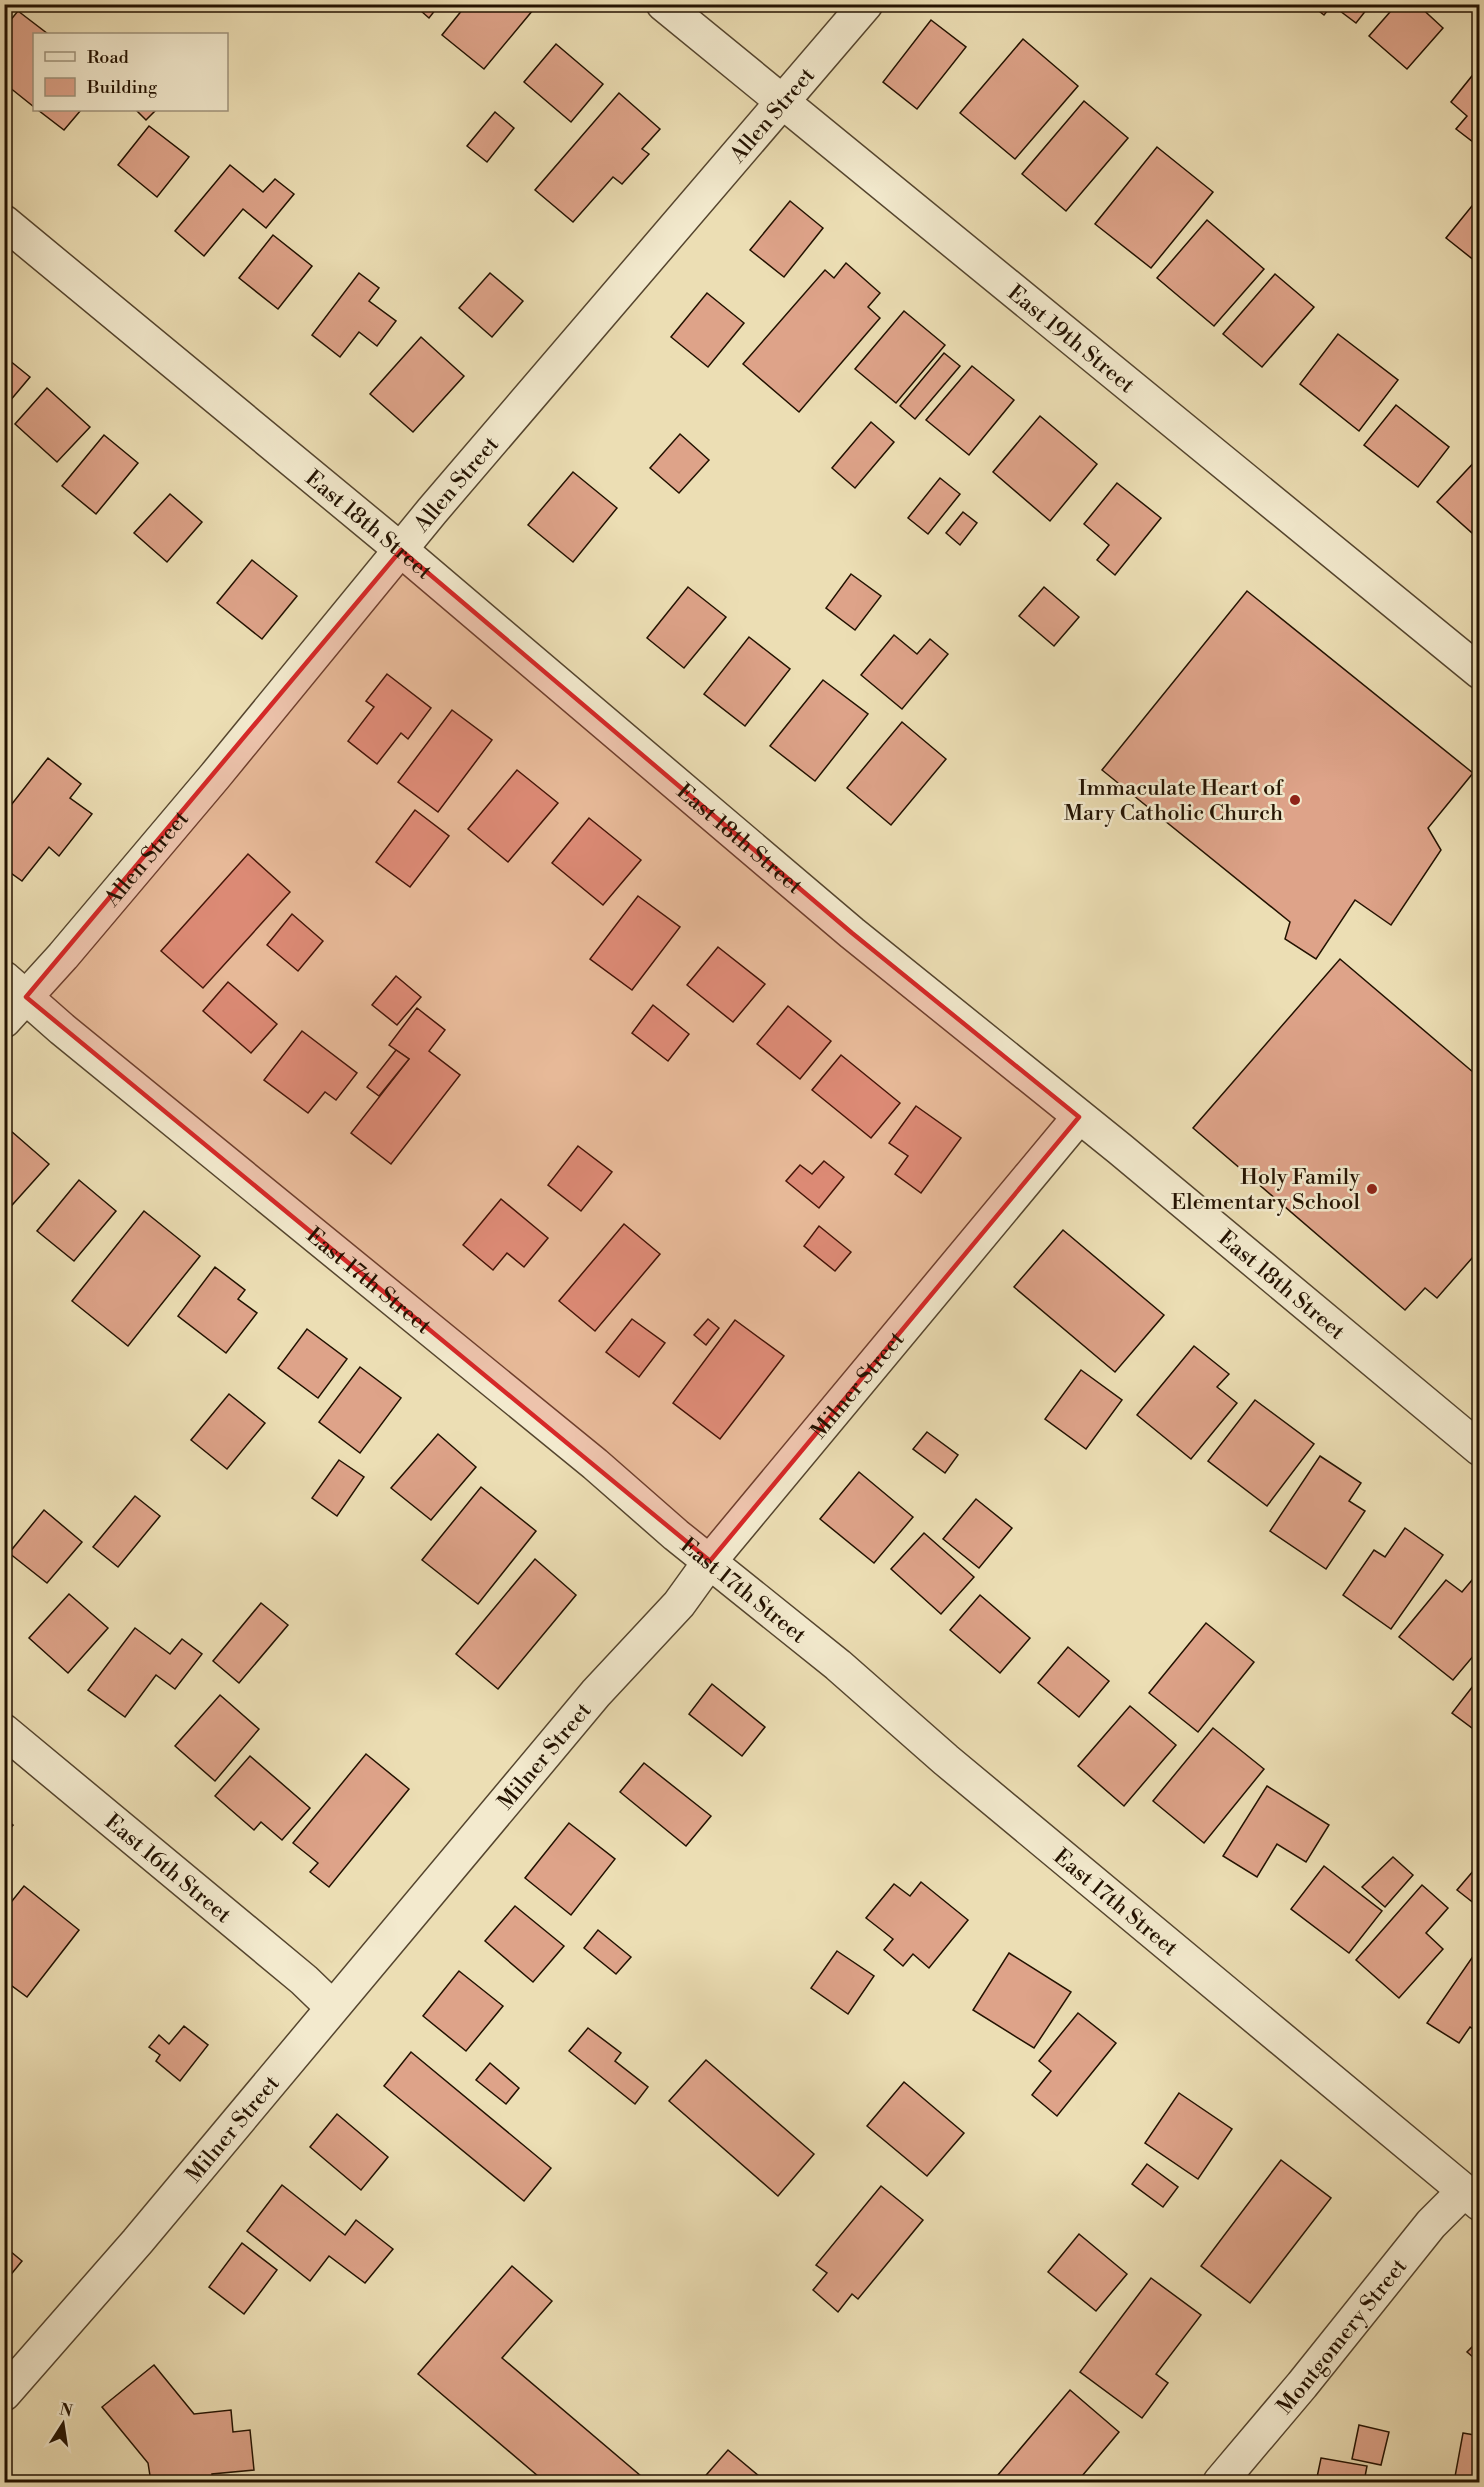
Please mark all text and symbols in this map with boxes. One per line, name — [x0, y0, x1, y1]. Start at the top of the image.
legend — [33, 33, 228, 111]
text: Road — [87, 46, 130, 69]
street label: Allen Street — [724, 62, 821, 169]
text: Building — [86, 76, 158, 99]
street label: East 19th Street — [1002, 280, 1140, 399]
street label: Allen Street — [408, 431, 505, 538]
street label: East 18th Street — [300, 465, 437, 586]
place label: Immaculate Heart of Mary Catholic Church — [1064, 775, 1284, 827]
street label: East 18th Street — [671, 778, 808, 900]
marker: Immaculate Heart of Mary Catholic Church — [1288, 793, 1302, 807]
street label: Allen Street — [98, 806, 195, 913]
place label: Holy Family Elementary School — [1171, 1164, 1360, 1216]
marker: Holy Family Elementary School — [1365, 1182, 1379, 1196]
street label: East 17th Street — [300, 1222, 437, 1340]
street label: East 18th Street — [1212, 1225, 1350, 1346]
street label: Milner Street — [806, 1326, 910, 1444]
street label: East 17th Street — [675, 1532, 811, 1649]
street label: Milner Street — [492, 1697, 597, 1816]
street label: East 16th Street — [99, 1809, 237, 1929]
street label: East 17th Street — [1048, 1843, 1183, 1962]
street label: Milner Street — [181, 2070, 286, 2188]
street label: Montgomery Street — [1271, 2253, 1413, 2420]
north arrow — [33, 2394, 93, 2454]
text: N — [58, 2399, 75, 2421]

